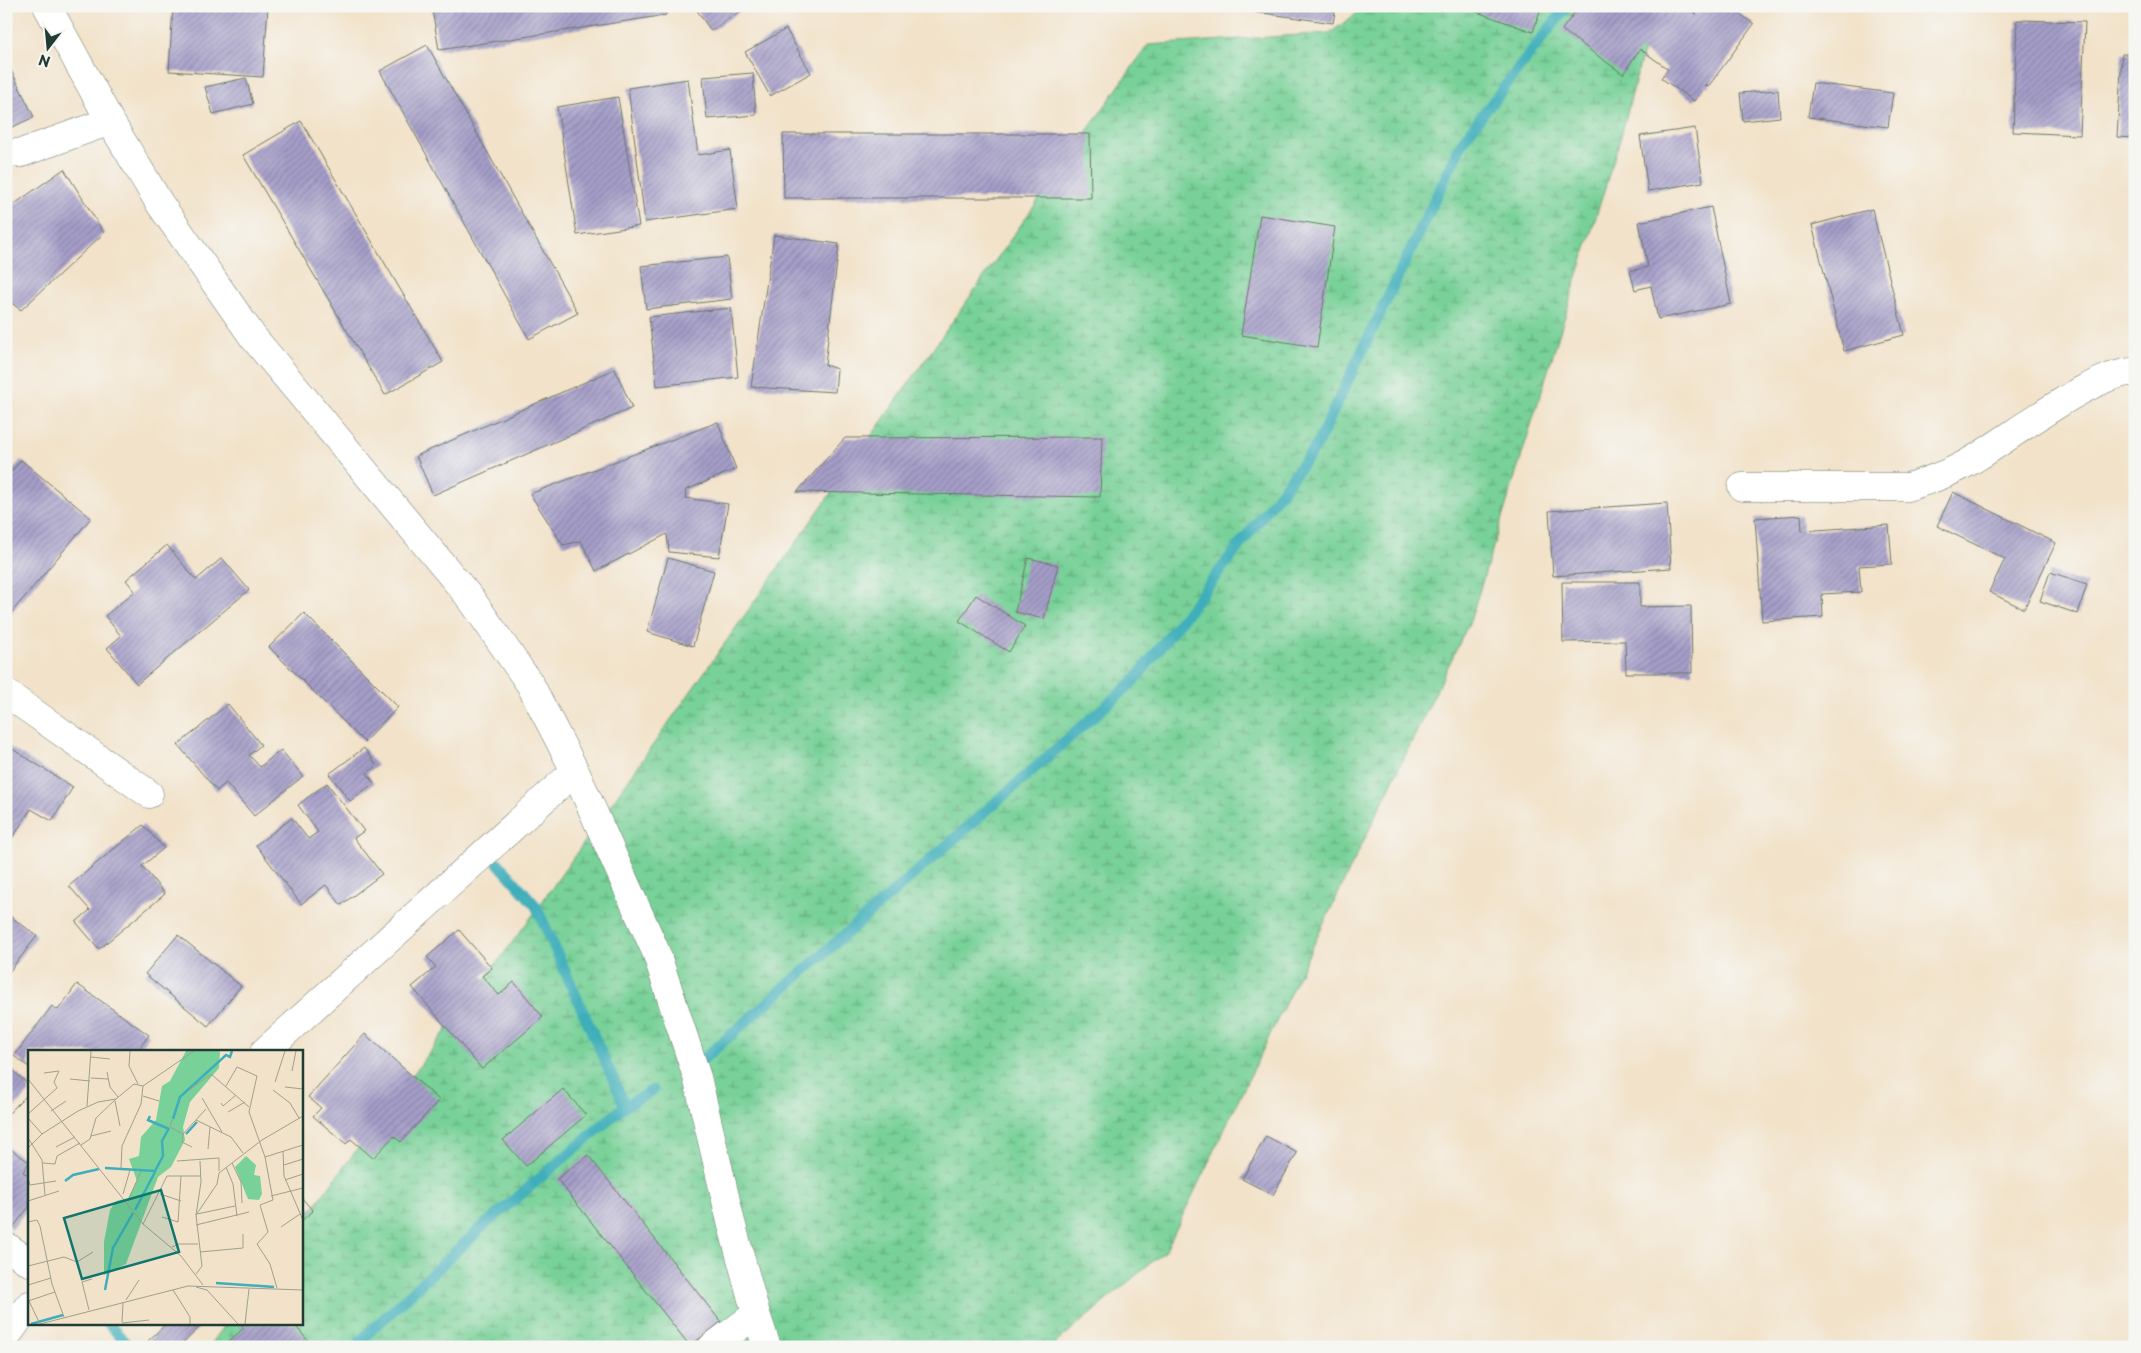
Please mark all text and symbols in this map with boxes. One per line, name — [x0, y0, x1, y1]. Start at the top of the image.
north arrow — [22, 22, 72, 72]
text: N — [36, 49, 53, 73]
inset map — [28, 1050, 302, 1326]

